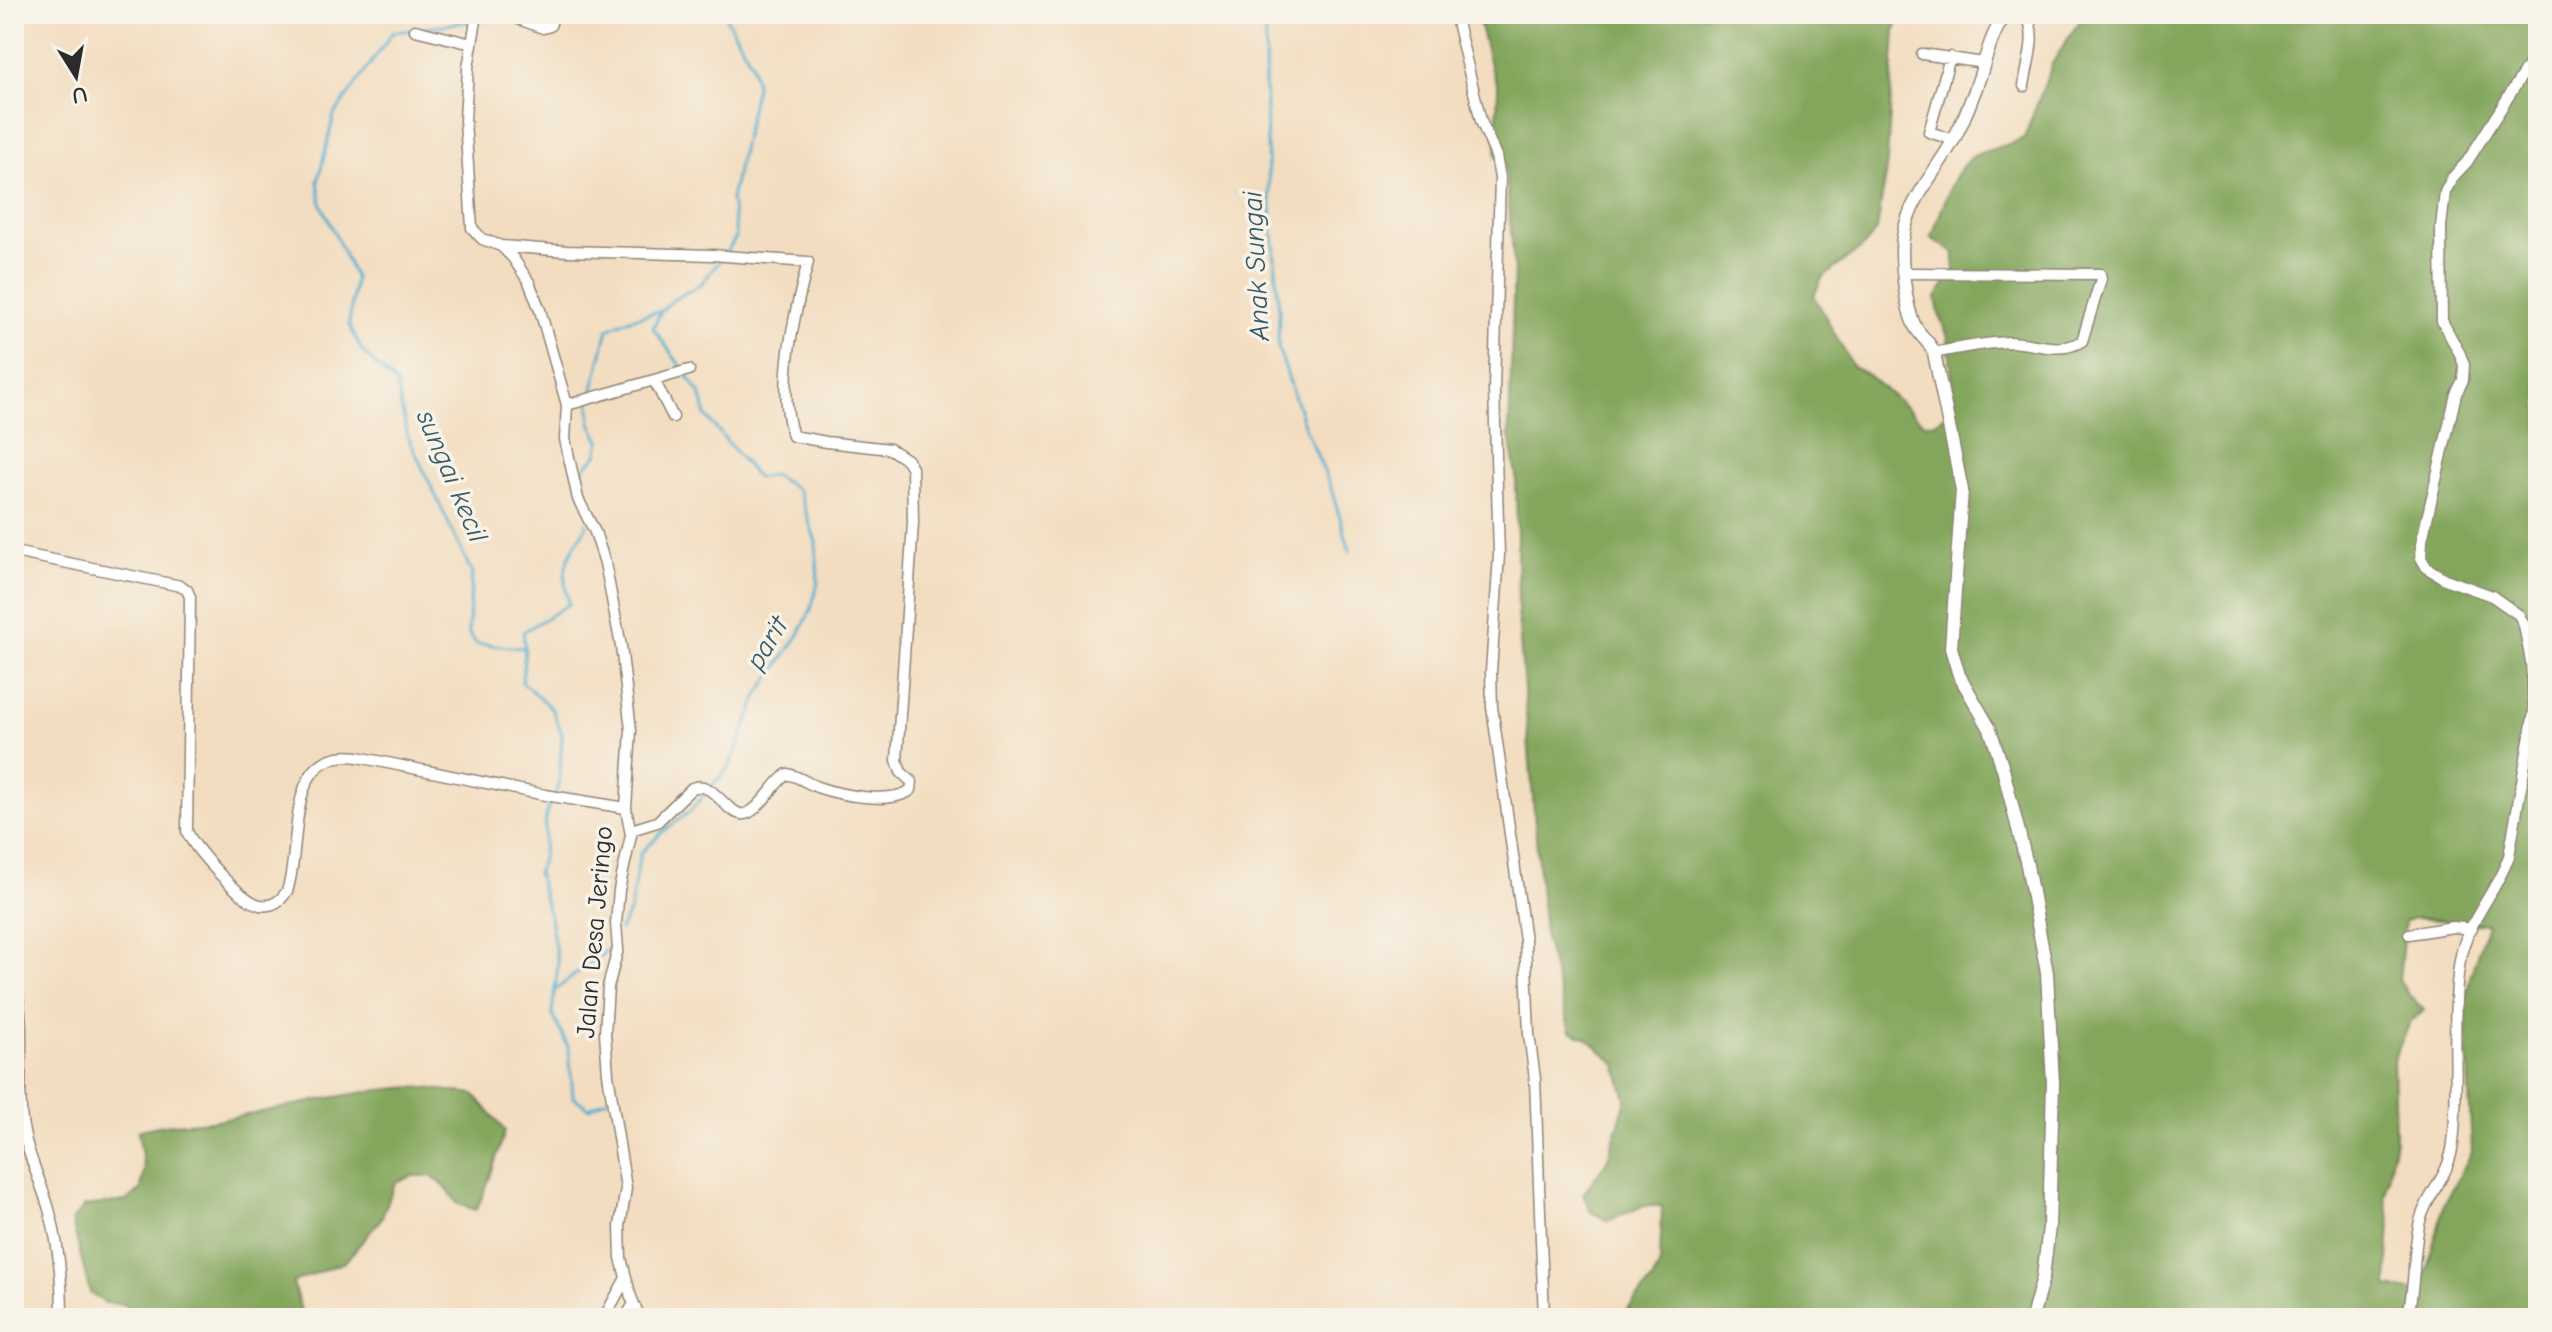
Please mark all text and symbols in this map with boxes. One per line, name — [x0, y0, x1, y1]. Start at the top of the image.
north arrow — [36, 36, 116, 116]
text: U — [70, 80, 89, 109]
water label: Anak Sungai — [1236, 190, 1276, 343]
water label: sungai kecil — [409, 404, 494, 548]
water label: parit — [738, 609, 796, 676]
street label: Jalan Desa Jeringo — [571, 825, 619, 1039]

